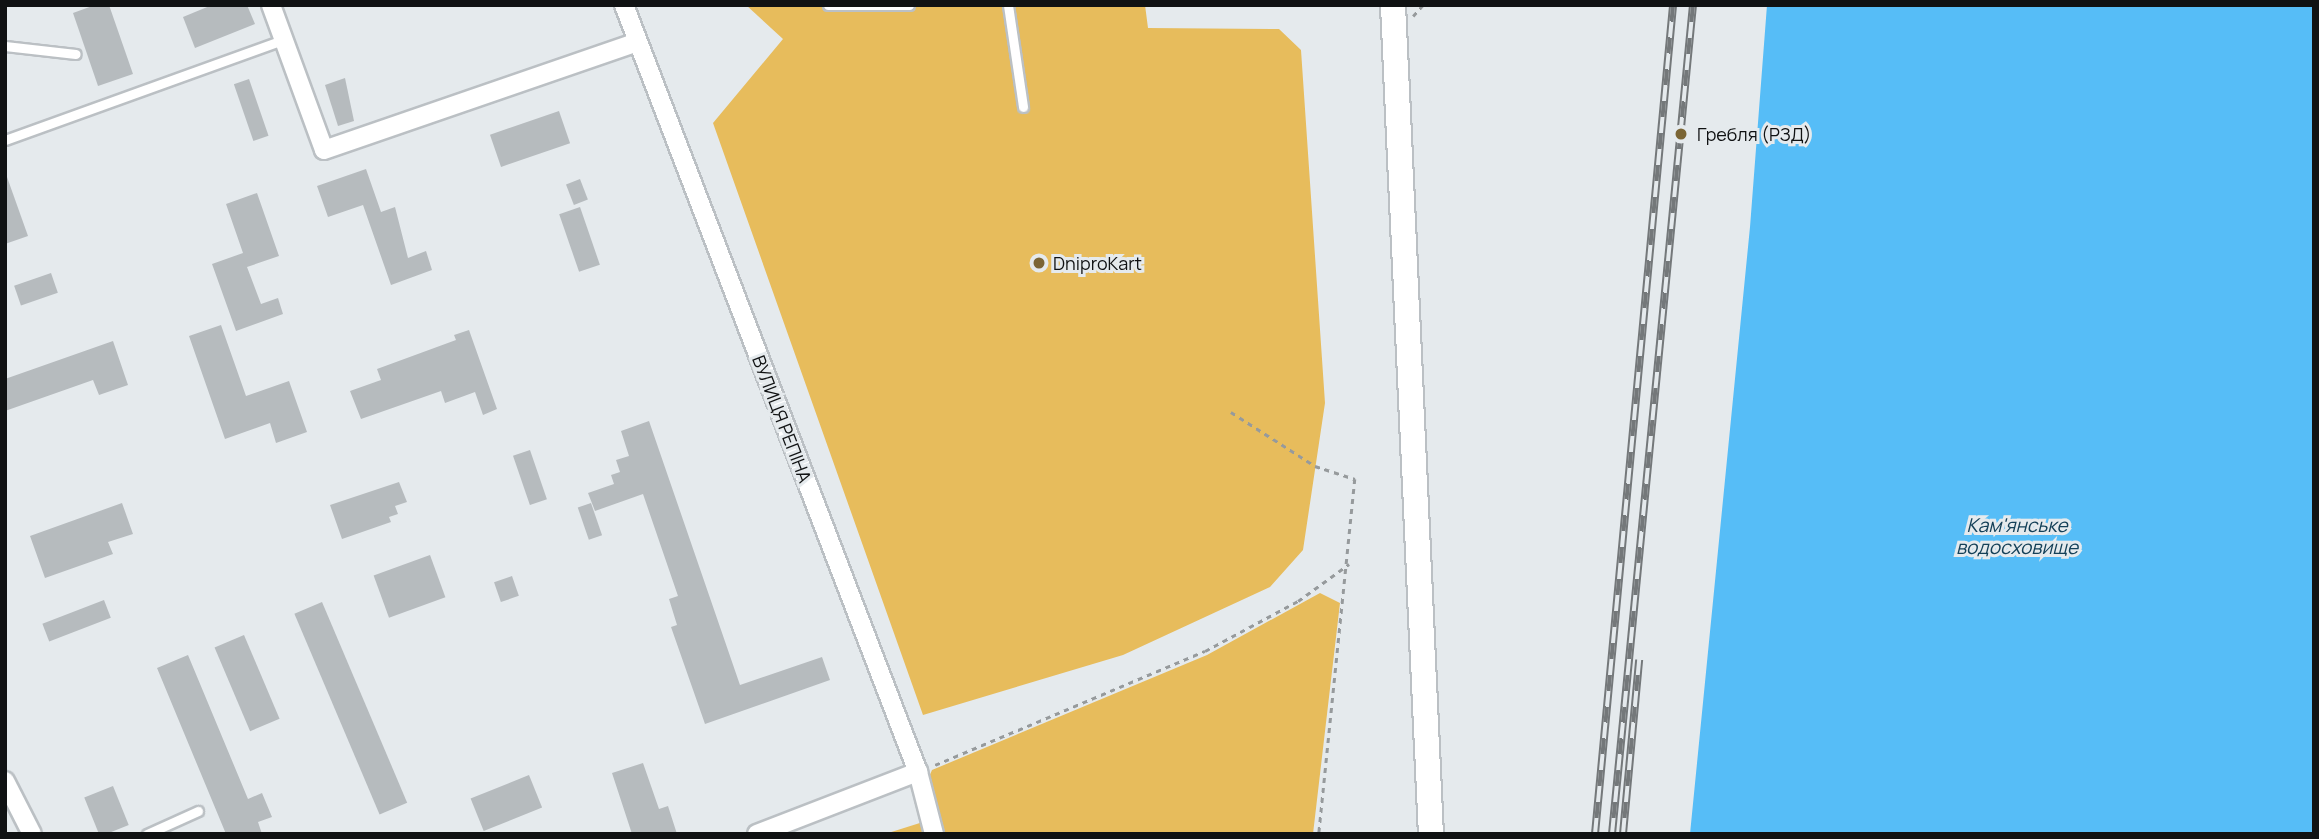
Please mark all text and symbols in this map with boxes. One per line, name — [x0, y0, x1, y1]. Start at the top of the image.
place label: Гребля (РЗД) — [1697, 123, 1811, 145]
marker: Гребля (РЗД) — [1671, 124, 1691, 144]
place label: DniproKart — [1053, 252, 1142, 274]
marker: DniproKart — [1031, 255, 1047, 271]
street label: ВУЛИЦЯ РЕПІНА — [748, 352, 816, 486]
water label: Кам'янське водосховище — [1956, 515, 2078, 559]

